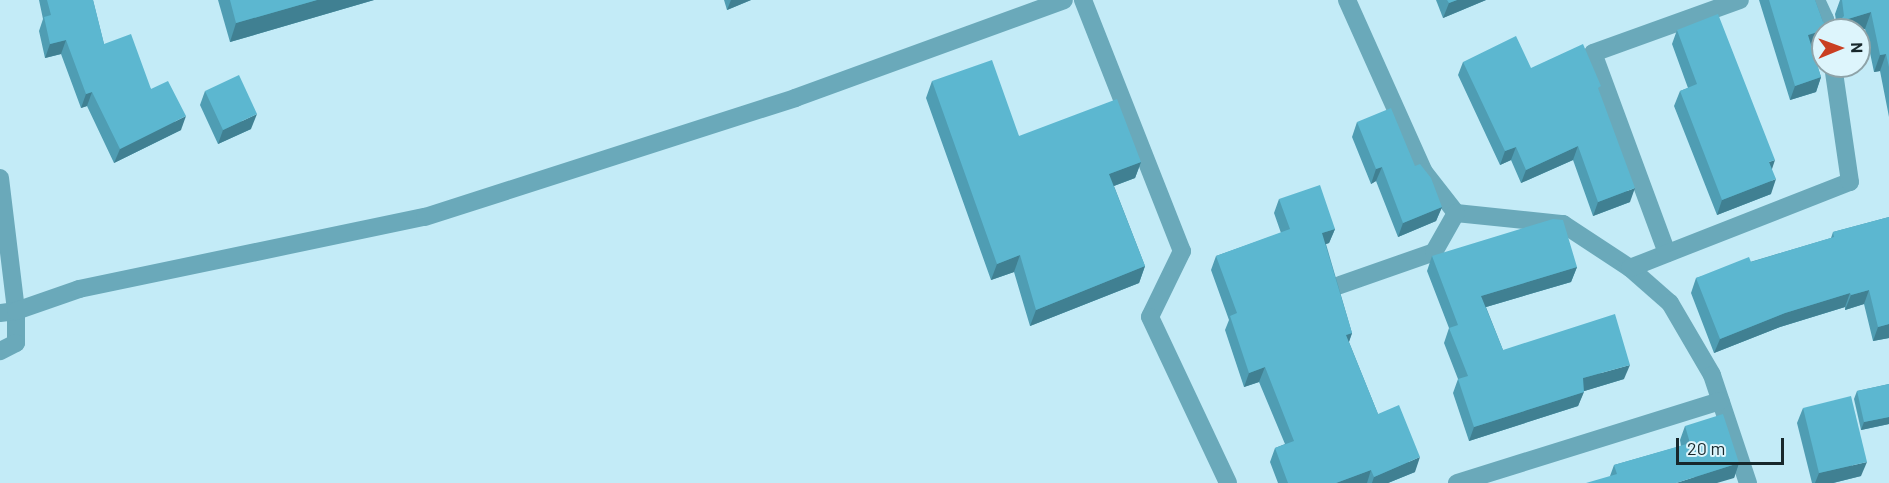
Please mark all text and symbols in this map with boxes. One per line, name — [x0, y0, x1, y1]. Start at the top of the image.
north arrow — [1811, 18, 1871, 78]
text: N — [1848, 42, 1867, 53]
scale bar — [1679, 426, 1787, 464]
text: 20 m — [1687, 437, 1725, 459]

